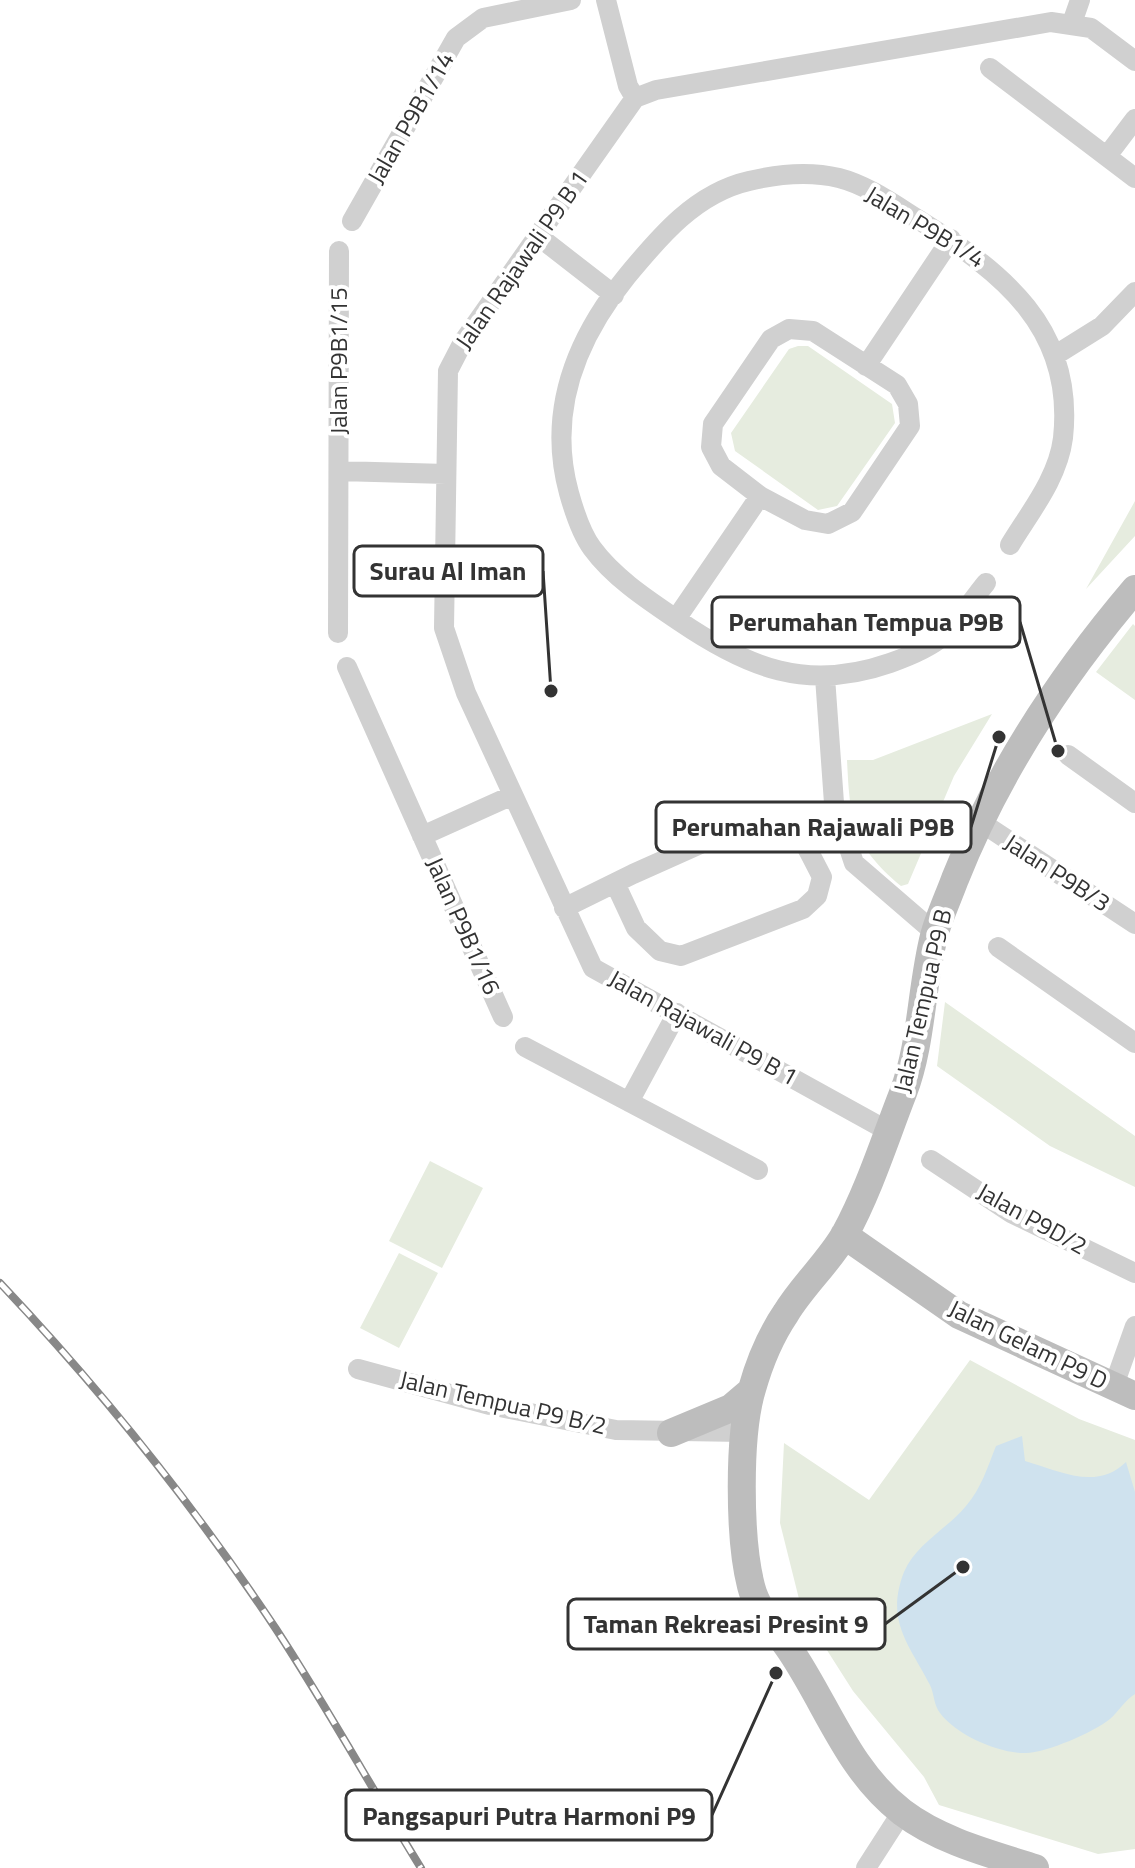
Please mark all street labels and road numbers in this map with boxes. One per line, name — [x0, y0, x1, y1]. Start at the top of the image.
street label: Jalan P9B1/14 — [358, 45, 463, 190]
street label: Jalan Rajawali P9 B 1 — [446, 162, 597, 356]
street label: Jalan P9B1/4 — [859, 176, 992, 276]
street label: Jalan P9B1/15 — [320, 287, 356, 435]
street label: Jalan P9B/3 — [997, 824, 1118, 920]
street label: Jalan P9B1/16 — [417, 851, 510, 1000]
street label: Jalan Tempua P9 B — [883, 905, 961, 1096]
street label: Jalan Rajawali P9 B 1 — [602, 960, 805, 1094]
street label: Jalan P9D/2 — [971, 1173, 1094, 1263]
street label: Jalan Gelam P9 D — [943, 1290, 1114, 1398]
street label: Jalan Tempua P9 B/2 — [396, 1361, 610, 1443]

